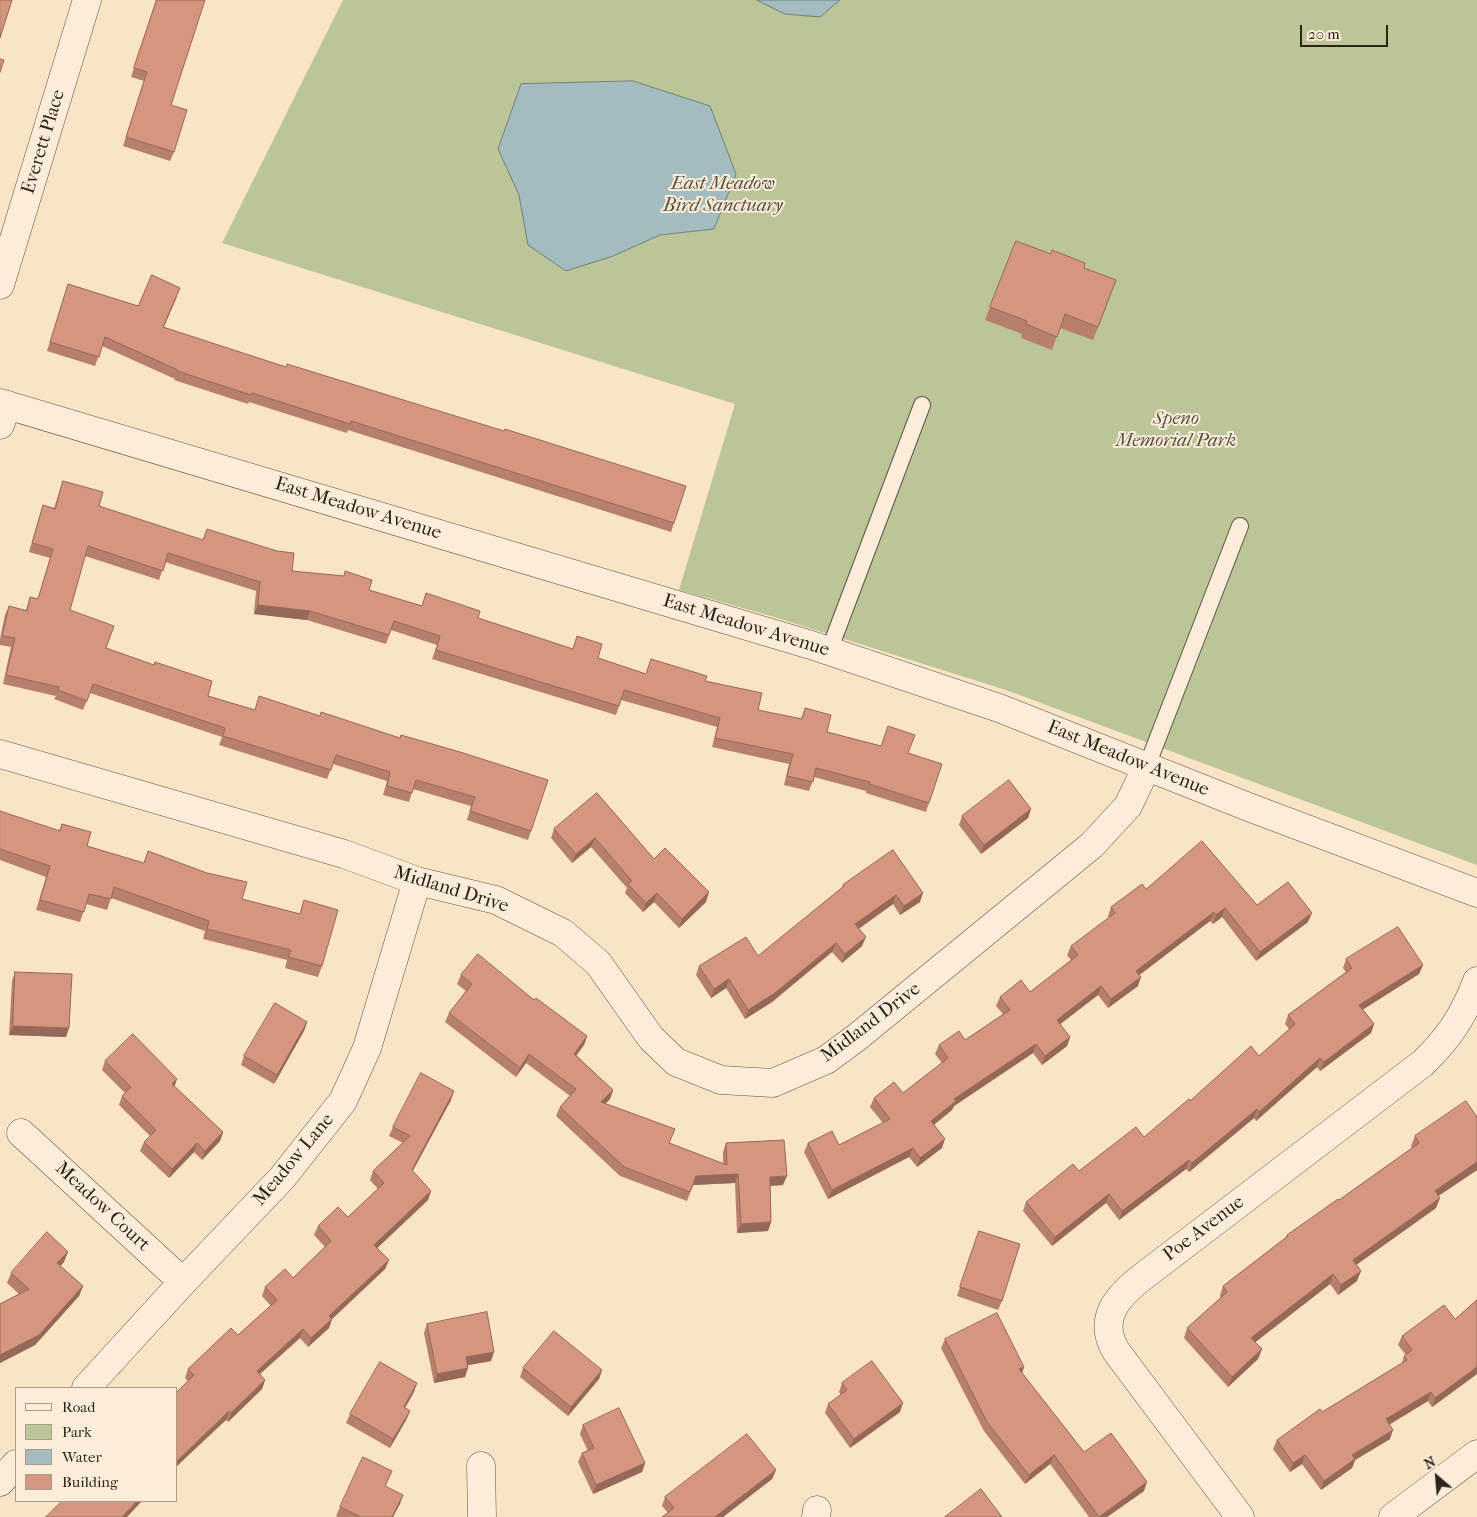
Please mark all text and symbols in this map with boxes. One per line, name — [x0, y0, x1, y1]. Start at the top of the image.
scale bar — [1302, 15, 1390, 47]
text: 20 m — [1308, 25, 1340, 43]
street label: Everett Place — [17, 87, 71, 197]
park label: East Meadow Bird Sanctuary — [663, 173, 783, 217]
park label: Speno Memorial Park — [1116, 408, 1236, 452]
street label: East Meadow Avenue — [272, 473, 444, 545]
street label: East Meadow Avenue — [660, 590, 832, 662]
street label: East Meadow Avenue — [1044, 716, 1212, 802]
street label: Midland Drive — [391, 862, 511, 918]
street label: Midland Drive — [817, 978, 925, 1068]
street label: Meadow Lane — [249, 1109, 339, 1211]
street label: Meadow Court — [50, 1157, 154, 1257]
street label: Poe Avenue — [1159, 1191, 1249, 1267]
legend — [15, 1387, 178, 1502]
text: Road — [62, 1398, 95, 1416]
text: Park — [62, 1423, 92, 1441]
text: Water — [62, 1448, 102, 1466]
north arrow — [1412, 1452, 1462, 1502]
text: N — [1421, 1453, 1439, 1473]
text: Building — [62, 1473, 118, 1491]

